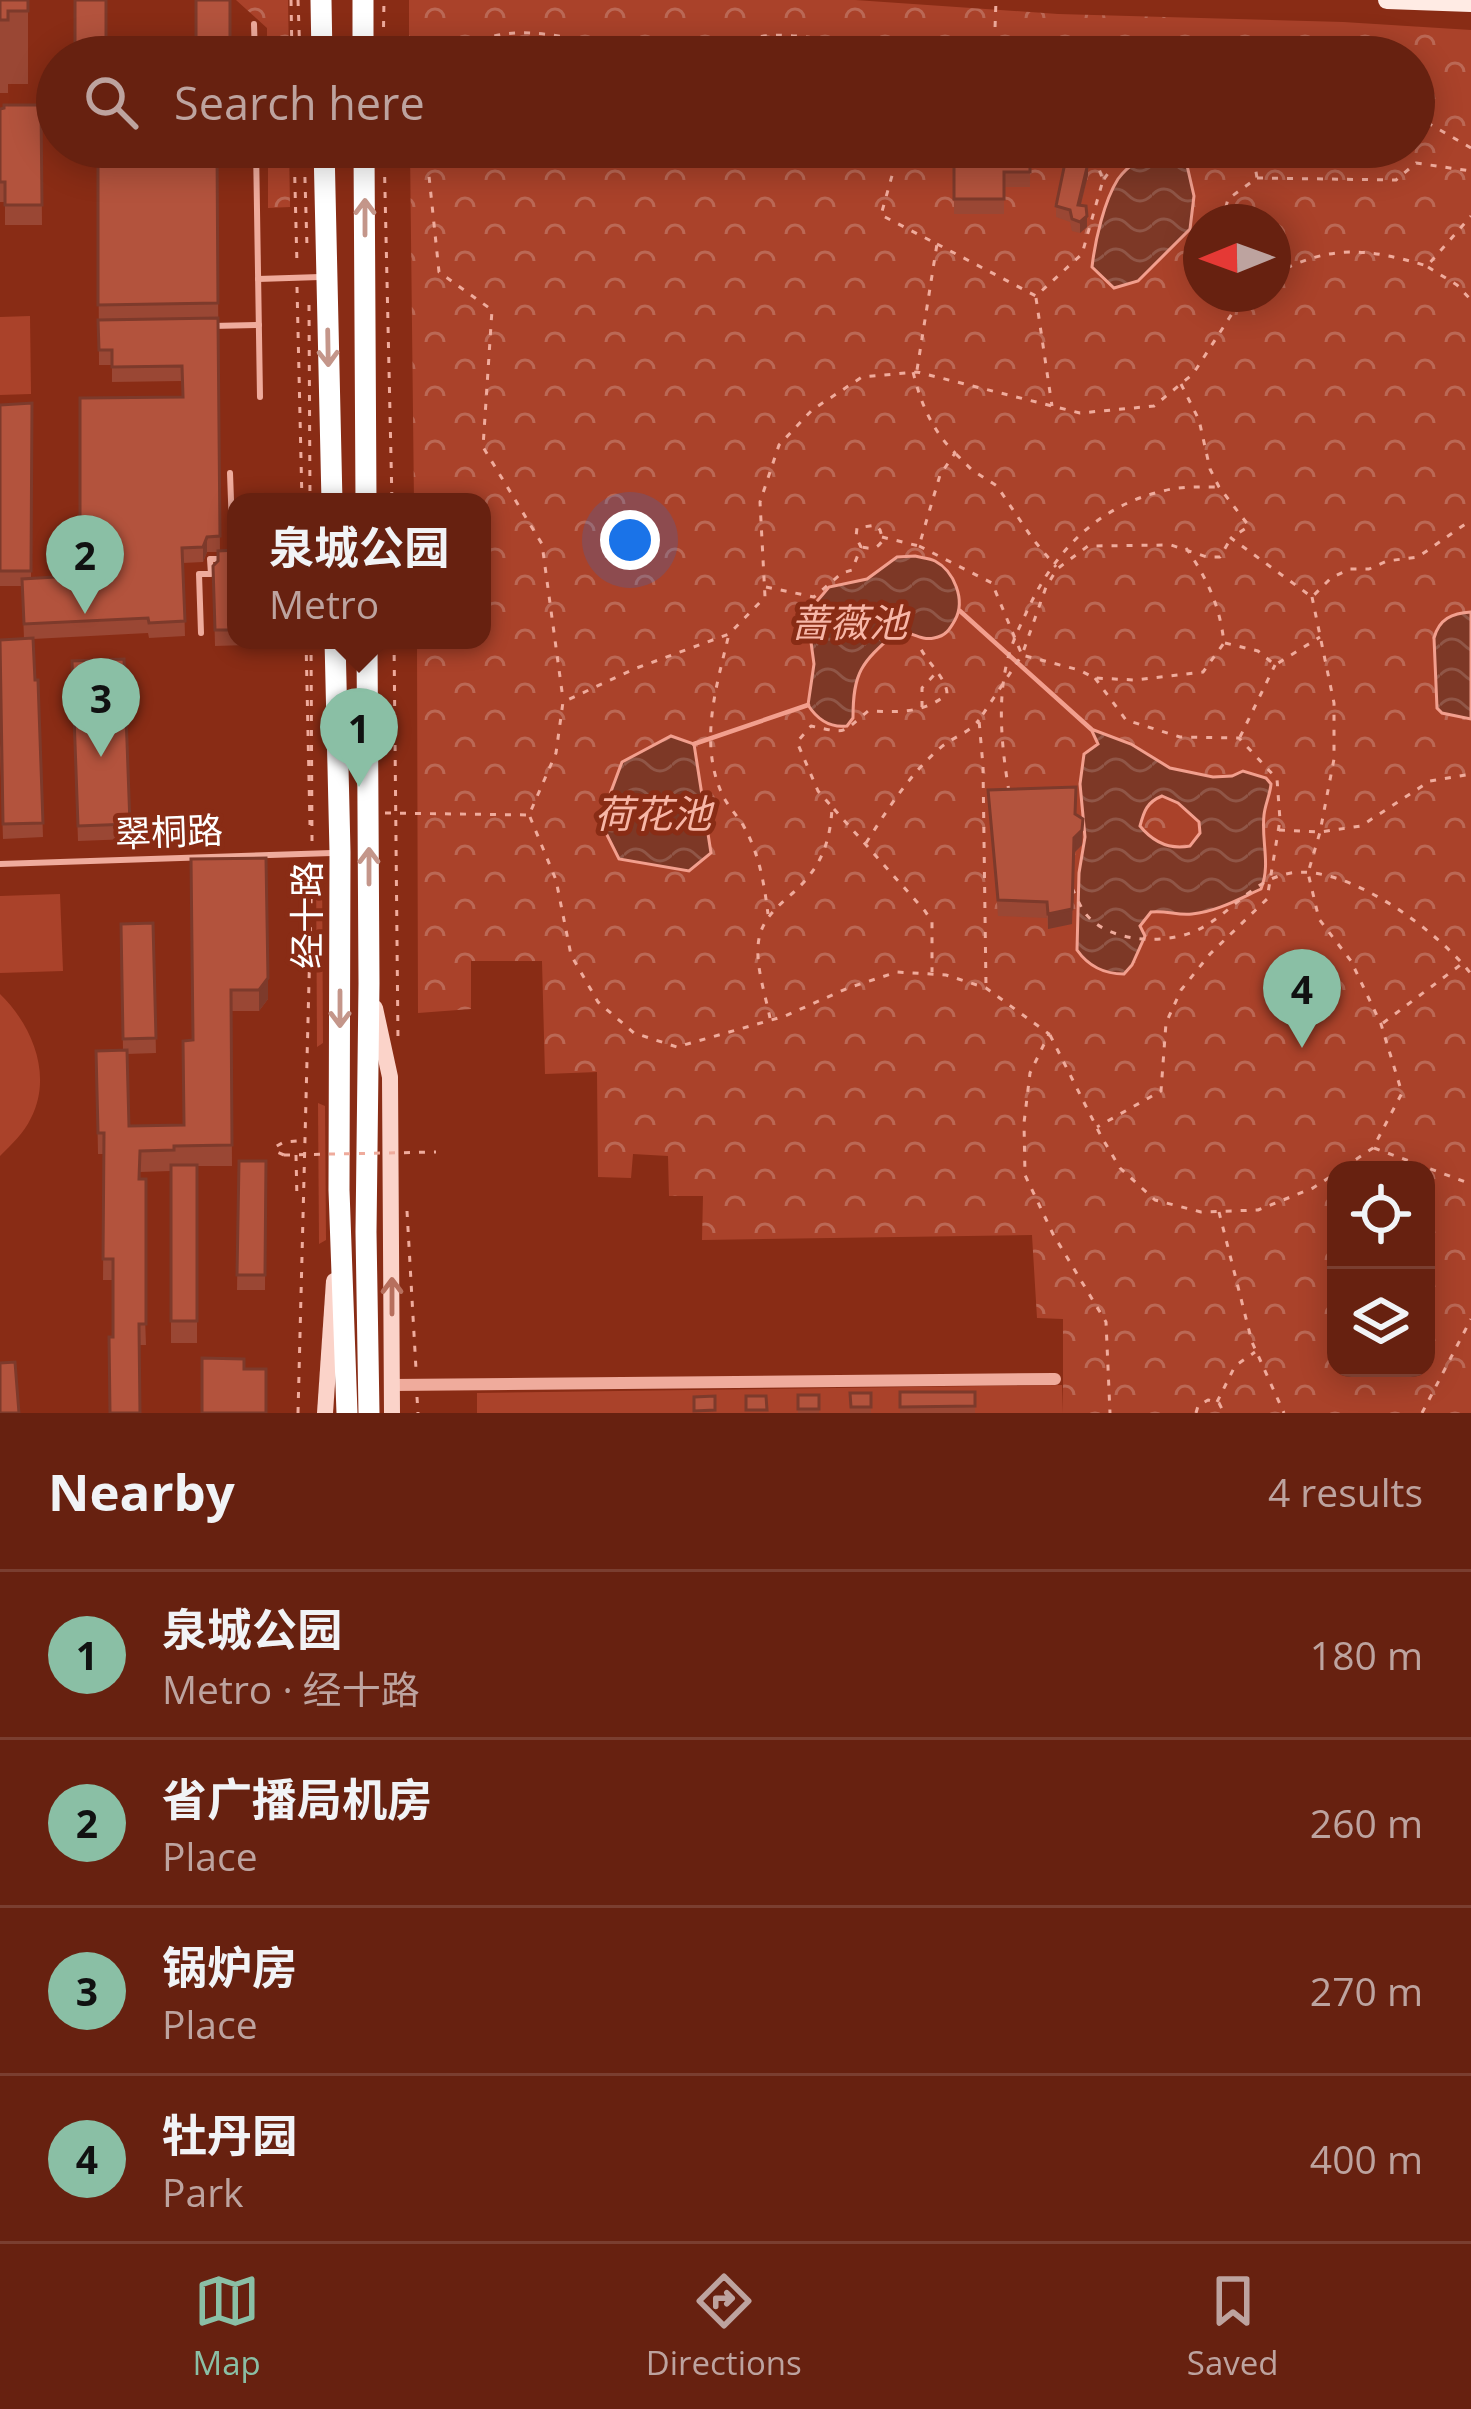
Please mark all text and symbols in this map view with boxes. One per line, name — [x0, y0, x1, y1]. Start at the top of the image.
search box — [36, 36, 1435, 168]
icon: search — [78, 69, 144, 135]
text: Search here — [174, 72, 425, 133]
one-way arrow — [353, 198, 376, 237]
north arrow — [1183, 204, 1291, 312]
one-way arrow — [317, 328, 340, 367]
popup — [227, 493, 491, 649]
your location — [600, 510, 660, 570]
pin: 2 — [46, 515, 124, 614]
text: 泉城公园 — [269, 516, 449, 577]
text: Metro — [269, 577, 379, 630]
water label: 蔷薇池 — [790, 595, 911, 648]
pin: 3 — [62, 658, 140, 757]
pin: 1 — [320, 688, 398, 787]
water label: 荷花池 — [594, 786, 715, 839]
street label: 翠桐路 — [114, 805, 224, 858]
one-way arrow — [358, 847, 380, 886]
street label: 经十路 — [282, 861, 331, 969]
pin: 4 — [1263, 949, 1341, 1048]
one-way arrow — [328, 989, 351, 1028]
map controls — [1327, 1161, 1435, 1377]
button: locate — [1327, 1161, 1435, 1269]
button: layers — [1327, 1269, 1435, 1377]
one-way arrow — [381, 1277, 403, 1316]
text: Nearby — [48, 1456, 235, 1526]
text: 4 results — [1268, 1465, 1423, 1518]
text: 泉城公园 — [162, 1598, 342, 1659]
text: 1 — [76, 1628, 98, 1681]
text: 180 m — [1310, 1628, 1423, 1681]
text: Metro · 经十路 — [162, 1662, 420, 1715]
text: 省广播局机房 — [162, 1768, 432, 1829]
text: 2 — [76, 1796, 98, 1849]
text: 260 m — [1310, 1796, 1423, 1849]
text: Place — [162, 1829, 258, 1882]
text: 锅炉房 — [162, 1936, 297, 1997]
text: 3 — [76, 1964, 98, 2017]
text: 270 m — [1310, 1964, 1423, 2017]
text: Place — [162, 1997, 258, 2050]
text: 牡丹园 — [162, 2104, 297, 2165]
text: 4 — [76, 2132, 98, 2185]
text: 400 m — [1310, 2132, 1423, 2185]
text: Park — [162, 2165, 244, 2218]
tab: Map — [193, 2268, 261, 2385]
tab: Directions — [646, 2268, 802, 2385]
tab: Saved — [1187, 2268, 1278, 2385]

